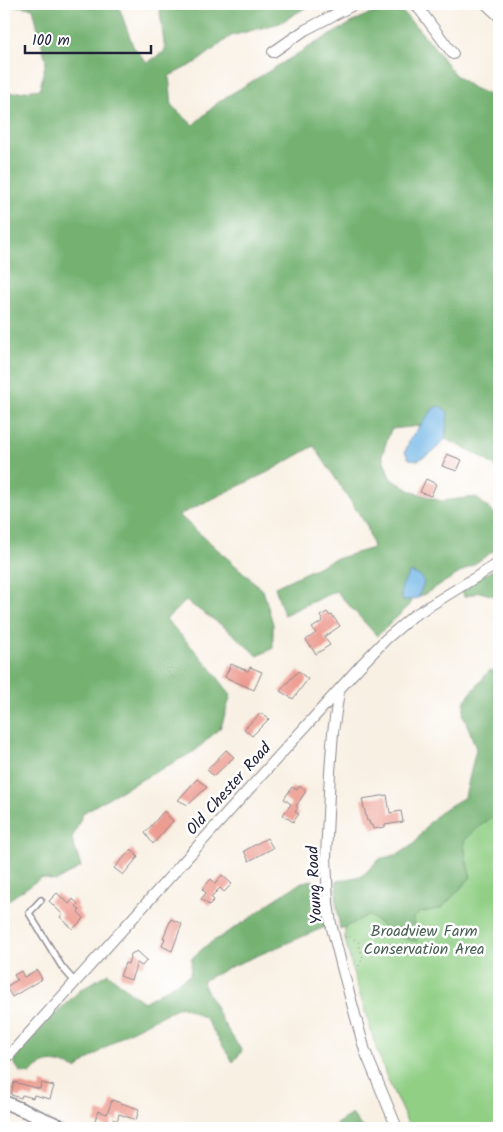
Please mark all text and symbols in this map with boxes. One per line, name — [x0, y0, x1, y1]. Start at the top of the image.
scale bar — [25, 22, 151, 54]
text: 100 m — [32, 29, 70, 53]
street label: Old Chester Road — [180, 736, 278, 841]
street label: Young Road — [300, 844, 330, 925]
park label: Broadview Farm Conservation Area — [364, 919, 484, 962]

